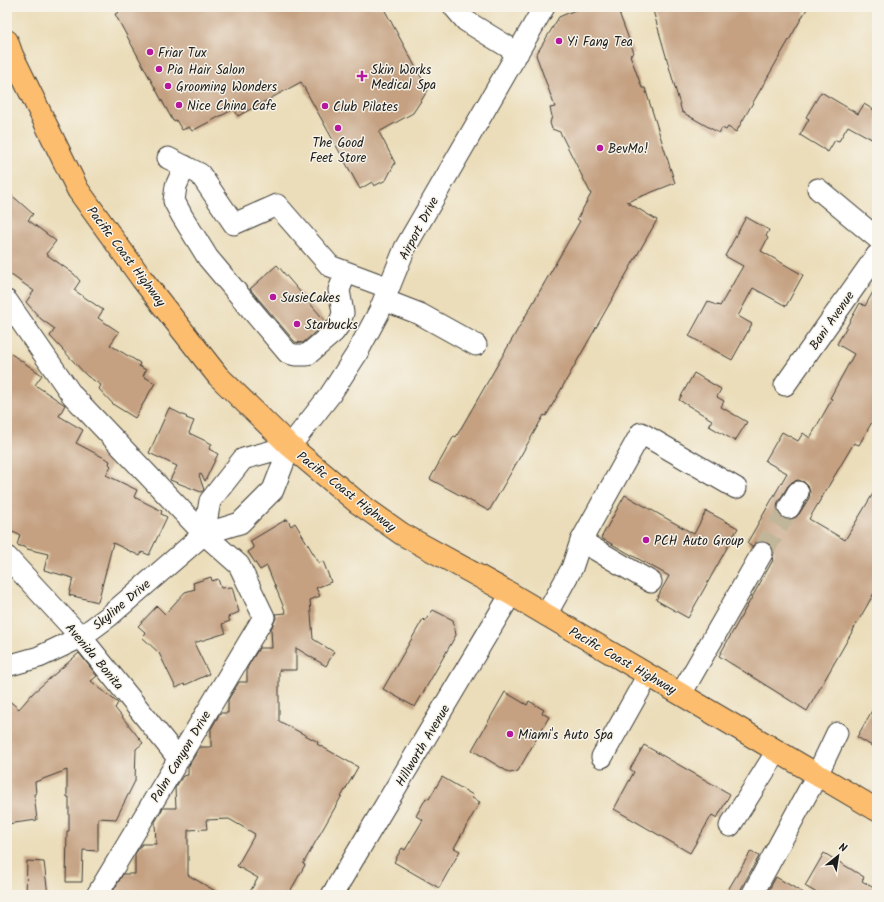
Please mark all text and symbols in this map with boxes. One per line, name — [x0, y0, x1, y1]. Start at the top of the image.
place label: Yi Fang Tea — [567, 32, 633, 53]
marker: Yi Fang Tea — [554, 36, 564, 46]
place label: Friar Tux — [158, 43, 207, 64]
marker: Friar Tux — [145, 47, 155, 57]
place label: Pia Hair Salon — [167, 60, 245, 81]
place label: Skin Works Medical Spa — [371, 60, 436, 96]
marker: Pia Hair Salon — [154, 64, 164, 74]
marker: Skin Works Medical Spa — [356, 70, 368, 82]
place label: Grooming Wonders — [176, 77, 277, 98]
marker: Grooming Wonders — [163, 81, 173, 91]
place label: Nice China Cafe — [187, 96, 277, 117]
place label: Club Pilates — [333, 97, 399, 118]
marker: Nice China Cafe — [174, 100, 184, 110]
marker: Club Pilates — [320, 101, 330, 111]
marker: The Good Feet Store — [333, 123, 343, 133]
place label: The Good Feet Store — [310, 133, 367, 169]
place label: BevMo! — [608, 139, 649, 160]
marker: BevMo! — [595, 143, 605, 153]
street label: Airport Drive — [394, 193, 445, 264]
street label: Pacific Coast Highway — [81, 202, 171, 312]
street label: Bani Avenue — [804, 287, 860, 355]
place label: SusieCakes — [281, 288, 340, 309]
marker: SusieCakes — [268, 292, 278, 302]
place label: Starbucks — [305, 315, 358, 336]
marker: Starbucks — [292, 319, 302, 329]
street label: Pacific Coast Highway — [292, 447, 401, 538]
place label: PCH Auto Group — [654, 531, 744, 552]
marker: PCH Auto Group — [641, 535, 651, 545]
street label: Skyline Drive — [88, 574, 156, 636]
street label: Avenida Bonita — [59, 619, 128, 695]
street label: Pacific Coast Highway — [564, 622, 681, 701]
street label: Hillworth Avenue — [390, 701, 456, 791]
street label: Palm Canyon Drive — [146, 707, 217, 807]
place label: Miami's Auto Spa — [518, 725, 613, 746]
marker: Miami's Auto Spa — [505, 729, 515, 739]
north arrow — [818, 836, 858, 876]
text: N — [835, 839, 850, 858]

